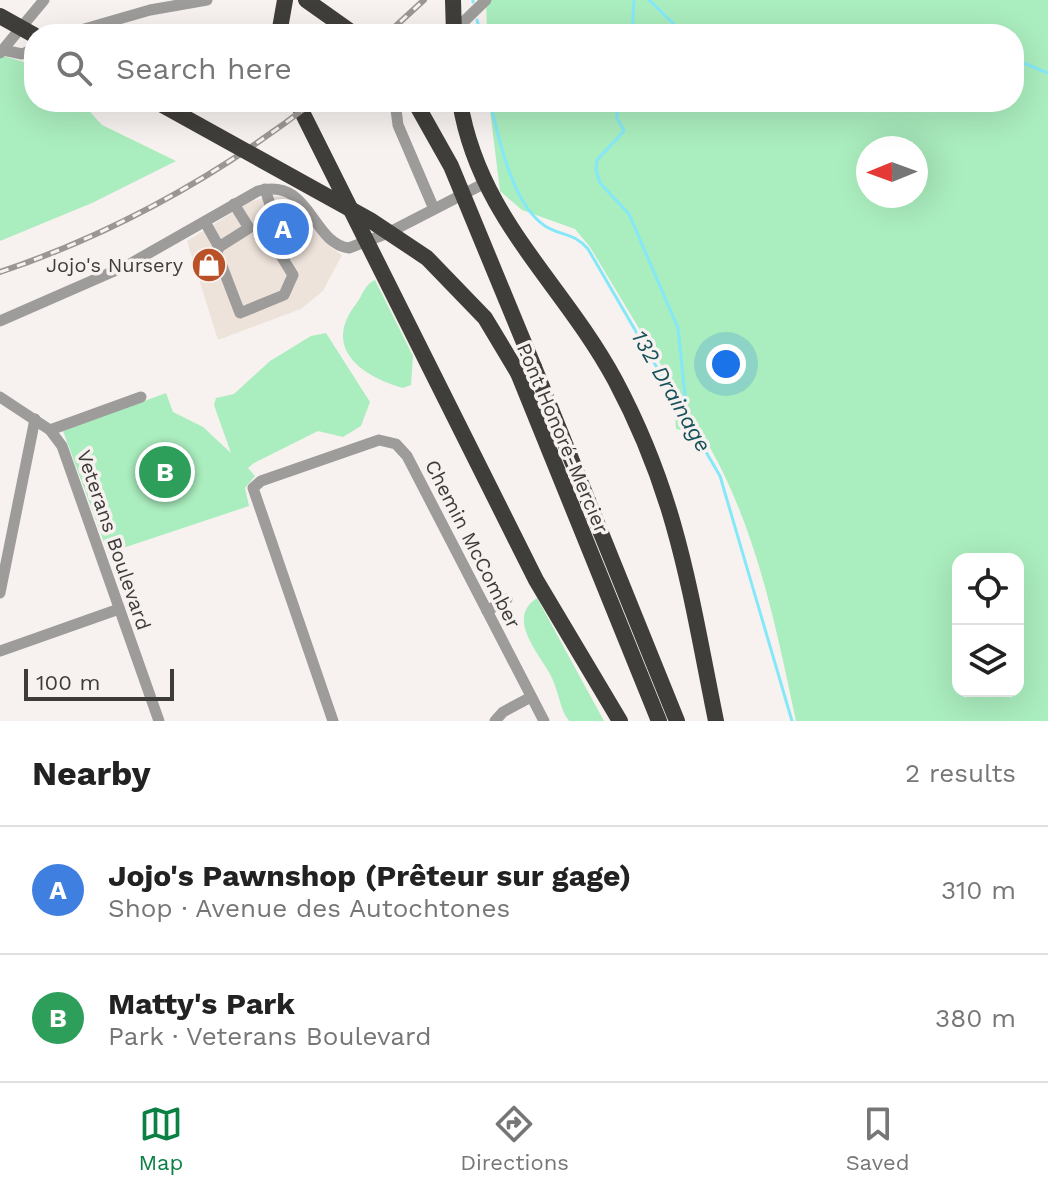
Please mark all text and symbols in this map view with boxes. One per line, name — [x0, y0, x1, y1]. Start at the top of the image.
search box — [24, 24, 1024, 112]
icon: search — [52, 46, 96, 90]
text: Search here — [116, 51, 292, 86]
north arrow — [856, 136, 928, 208]
pin: A — [257, 199, 309, 259]
shop icon: Jojo's Nursery — [190, 246, 228, 284]
place label: Jojo's Nursery — [46, 253, 184, 277]
water label: 132 Drainage — [627, 326, 716, 456]
street label: Pont Honoré-Mercier — [512, 339, 614, 537]
your location — [706, 344, 746, 384]
pin: B — [139, 442, 191, 502]
street label: Veterans Boulevard — [72, 447, 156, 633]
street label: Chemin McComber — [420, 456, 526, 632]
map controls — [952, 553, 1024, 697]
button: locate — [952, 553, 1024, 625]
button: layers — [952, 625, 1024, 697]
scale bar — [24, 665, 174, 701]
text: 100 m — [36, 670, 100, 695]
text: Nearby — [32, 753, 151, 793]
text: 2 results — [905, 758, 1016, 788]
text: Jojo's Pawnshop (Prêteur sur gage) — [108, 858, 631, 893]
text: A — [49, 875, 67, 905]
text: 310 m — [941, 875, 1016, 905]
text: Shop · Avenue des Autochtones — [108, 893, 510, 923]
text: Matty's Park — [108, 986, 295, 1021]
text: B — [49, 1003, 67, 1033]
text: 380 m — [935, 1003, 1016, 1033]
text: Park · Veterans Boulevard — [108, 1021, 431, 1051]
tab: Map — [138, 1102, 183, 1175]
tab: Directions — [460, 1102, 569, 1175]
tab: Saved — [846, 1102, 910, 1175]

